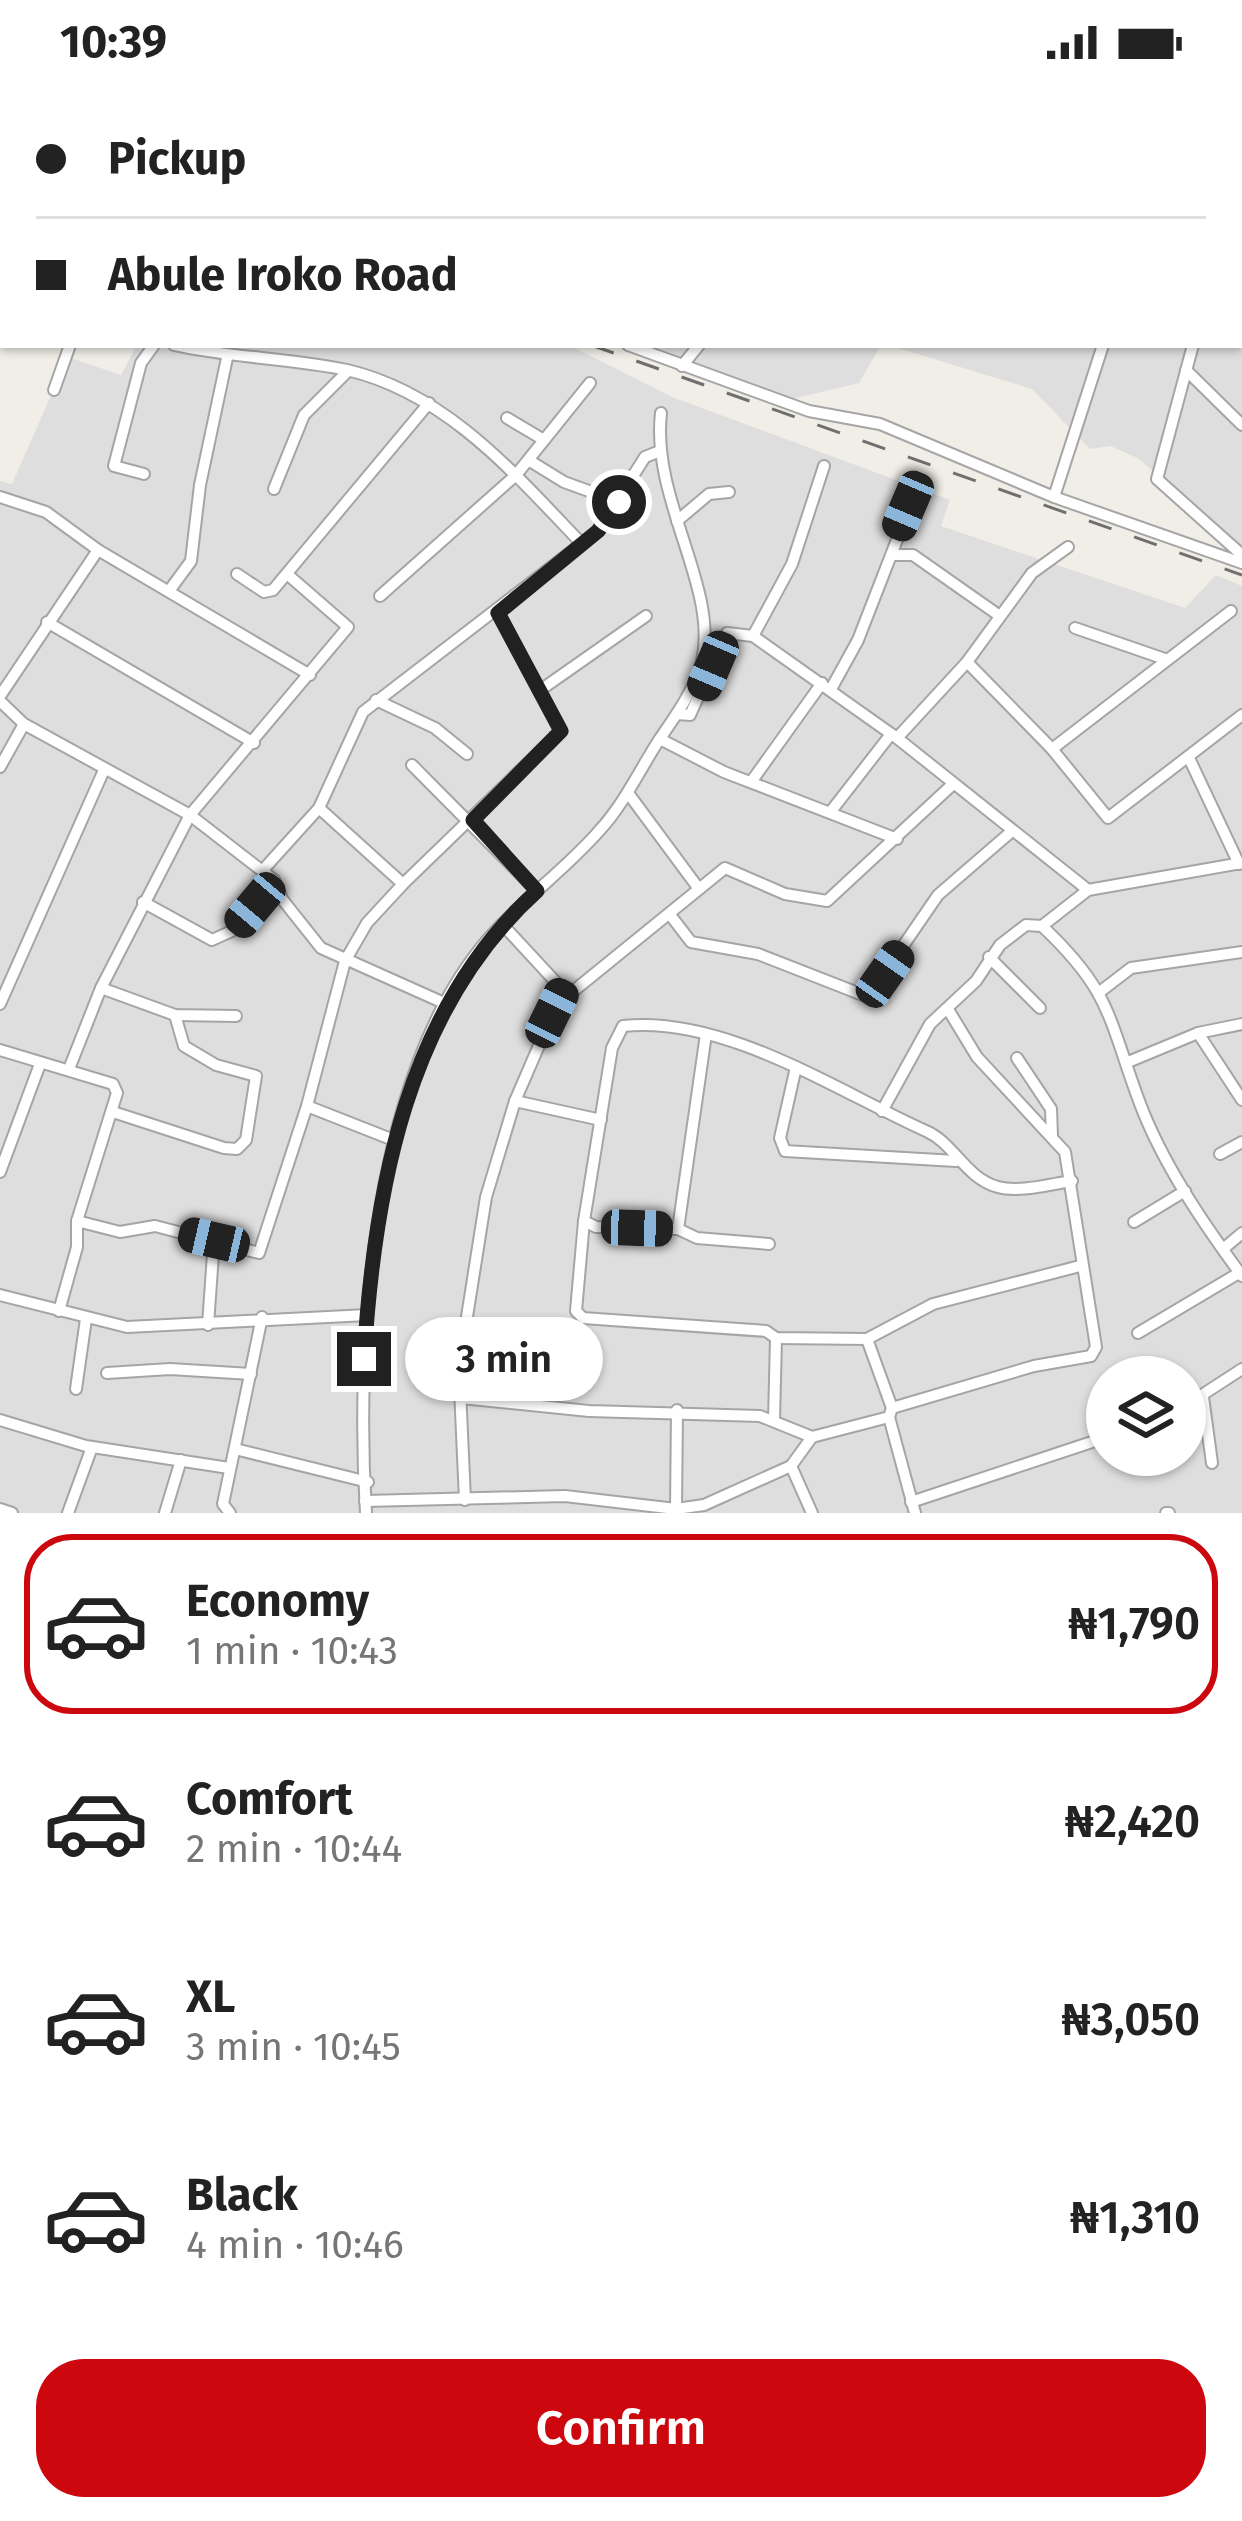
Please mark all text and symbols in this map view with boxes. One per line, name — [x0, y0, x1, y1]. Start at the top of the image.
text: 10:39 — [60, 15, 167, 69]
text: Pickup — [108, 132, 246, 186]
text: Abule Iroko Road — [108, 248, 458, 302]
car — [877, 466, 939, 546]
route start — [592, 475, 646, 529]
car — [682, 626, 744, 706]
car — [218, 866, 292, 944]
car — [850, 934, 920, 1014]
car — [520, 973, 584, 1053]
car — [600, 1209, 674, 1247]
car — [175, 1214, 253, 1266]
callout: 3 min — [406, 1317, 604, 1401]
route end — [337, 1332, 391, 1386]
text: 3 min — [456, 1336, 552, 1382]
map controls — [1086, 1356, 1206, 1476]
button: layers — [1086, 1356, 1206, 1476]
icon: car — [42, 1570, 150, 1678]
text: Economy — [186, 1574, 369, 1628]
text: ₦1,790 — [1068, 1597, 1200, 1651]
text: 1 min · 10:43 — [186, 1628, 398, 1674]
icon: car — [42, 1768, 150, 1876]
text: Comfort — [186, 1772, 353, 1826]
text: ₦2,420 — [1064, 1795, 1200, 1849]
text: 2 min · 10:44 — [186, 1826, 402, 1872]
icon: car — [42, 1966, 150, 2074]
text: XL — [186, 1970, 235, 2024]
text: ₦3,050 — [1061, 1993, 1200, 2047]
text: 3 min · 10:45 — [186, 2024, 401, 2070]
icon: car — [42, 2164, 150, 2272]
text: Black — [186, 2168, 298, 2222]
text: ₦1,310 — [1070, 2191, 1200, 2245]
text: 4 min · 10:46 — [186, 2222, 404, 2268]
button: Confirm — [36, 2359, 1206, 2497]

